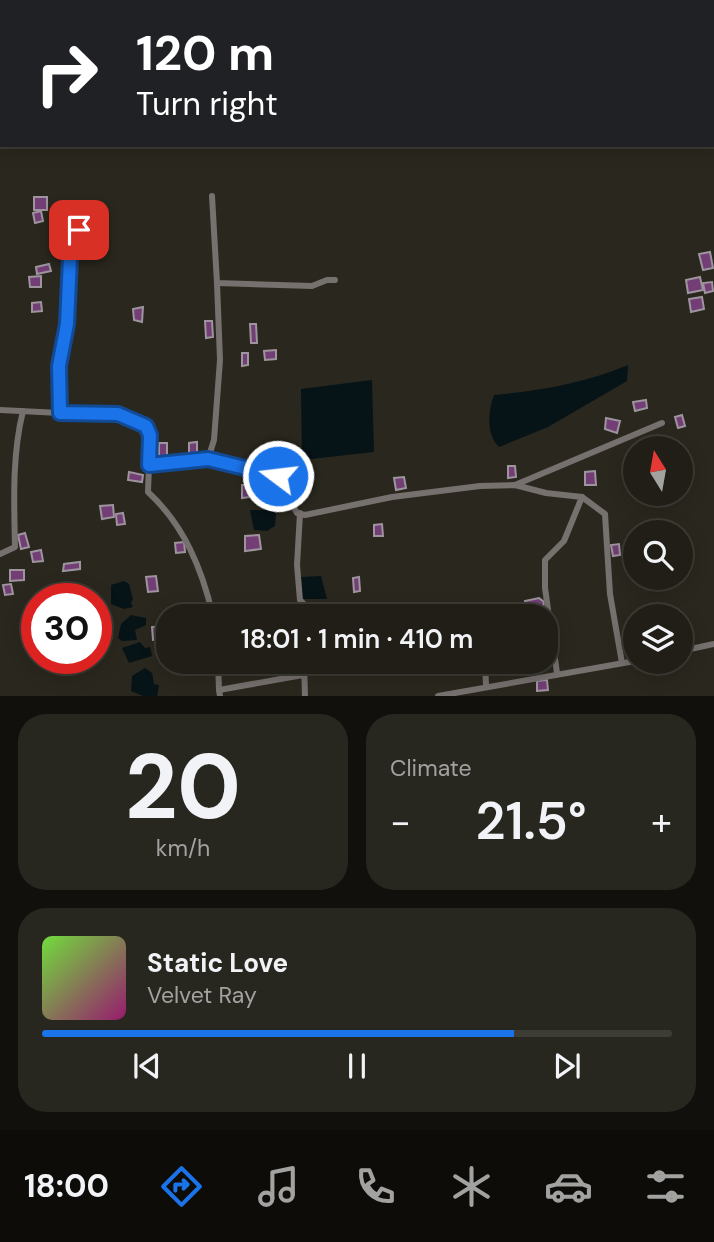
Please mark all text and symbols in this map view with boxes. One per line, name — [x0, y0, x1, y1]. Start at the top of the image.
text: 120 m — [136, 21, 274, 85]
icon: right — [21, 28, 112, 119]
text: Turn right — [136, 83, 278, 125]
pin — [49, 200, 109, 260]
icon: arrive — [60, 211, 98, 249]
north arrow — [623, 436, 693, 506]
map controls — [623, 436, 693, 674]
position arrow — [241, 439, 315, 513]
button: search — [623, 520, 693, 590]
speed limit sign: 30 — [21, 583, 112, 674]
button: layers — [623, 604, 693, 674]
text: 18:01 · 1 min · 410 m — [241, 622, 473, 656]
text: 20 — [125, 728, 241, 846]
text: Climate — [390, 753, 472, 783]
text: 21.5° — [475, 787, 587, 855]
text: − — [390, 797, 411, 847]
text: + — [651, 797, 672, 847]
text: km/h — [156, 833, 210, 863]
text: Static Love — [147, 946, 288, 980]
text: Velvet Ray — [147, 980, 257, 1010]
icon: previous — [128, 1047, 166, 1085]
icon: pause — [338, 1047, 376, 1085]
icon: next — [548, 1047, 586, 1085]
icon: directions — [157, 1162, 206, 1211]
icon: music — [254, 1162, 303, 1211]
icon: phone — [351, 1162, 400, 1211]
icon: climate — [447, 1162, 496, 1211]
icon: car — [544, 1162, 593, 1211]
icon: filters — [641, 1162, 690, 1211]
text: 18:00 — [24, 1165, 109, 1207]

